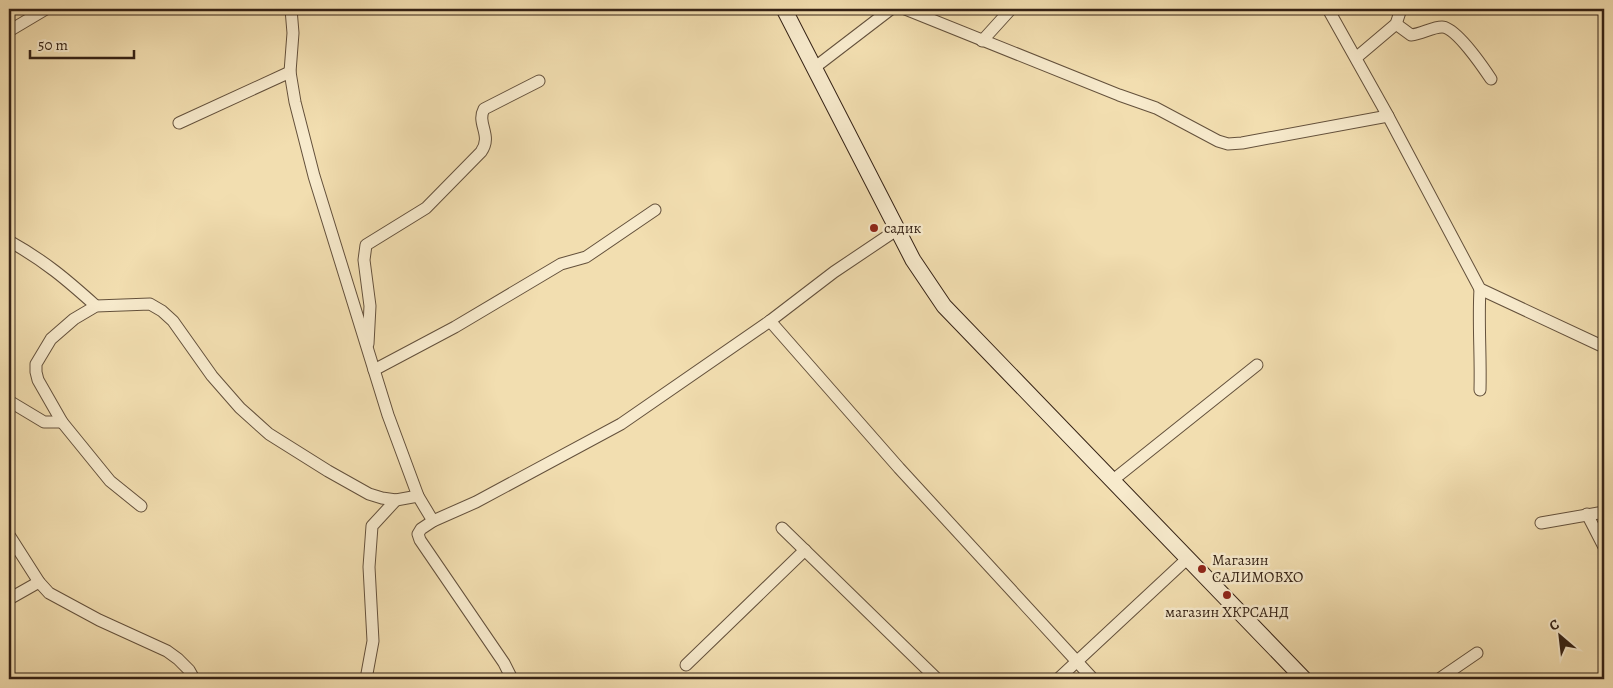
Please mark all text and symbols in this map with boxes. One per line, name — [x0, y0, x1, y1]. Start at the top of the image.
scale bar — [30, 28, 134, 60]
text: 50 m — [38, 35, 68, 55]
place label: садик — [884, 218, 921, 238]
marker: садик — [868, 222, 880, 234]
place label: Магазин САЛИМОВХО — [1212, 550, 1303, 587]
marker: Магазин САЛИМОВХО — [1196, 563, 1208, 575]
marker: магазин ХКРСАНД — [1221, 589, 1233, 601]
place label: магазин ХКРСАНД — [1165, 602, 1289, 622]
north arrow — [1536, 610, 1586, 660]
text: С — [1546, 614, 1563, 635]

